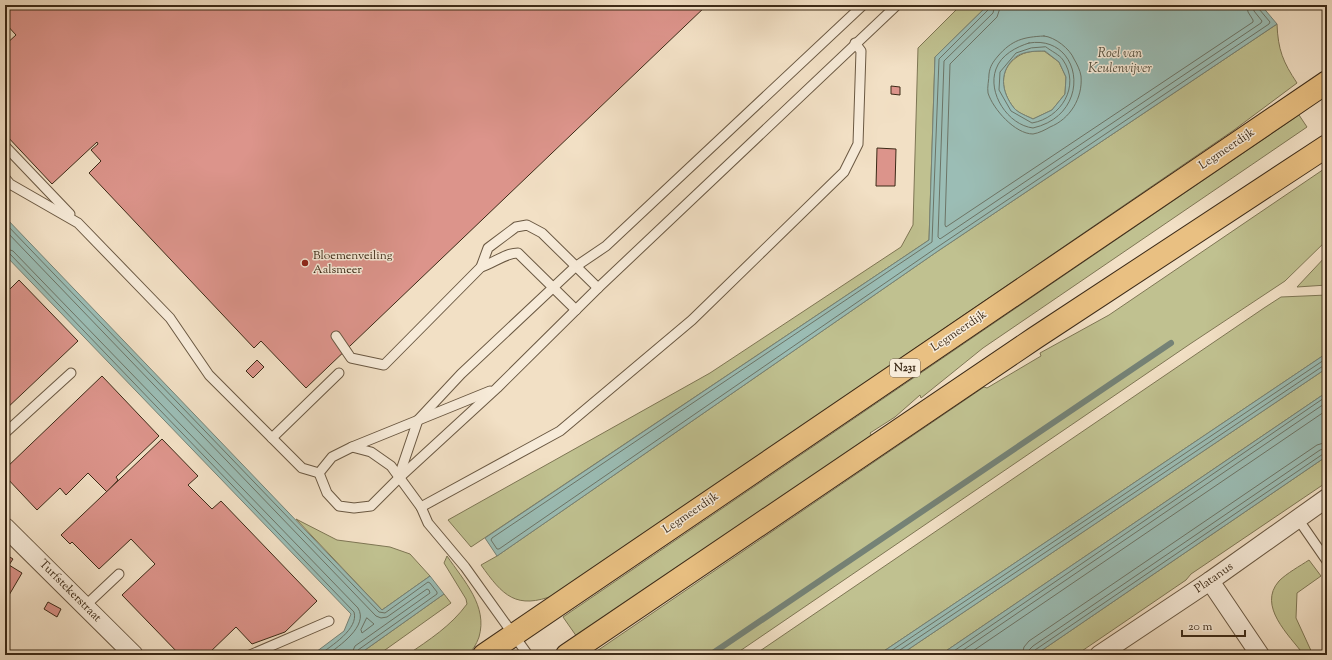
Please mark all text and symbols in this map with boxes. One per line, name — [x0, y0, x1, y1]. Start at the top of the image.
water label: Roel van Keulenvijver — [1088, 45, 1152, 78]
street label: Legmeerdijk — [1195, 123, 1259, 174]
place label: Bloemenveiling Aalsmeer — [313, 247, 393, 279]
marker: Bloemenveiling Aalsmeer — [300, 258, 310, 268]
street label: Legmeerdijk — [927, 305, 991, 356]
road number: N231 — [890, 359, 920, 377]
street label: Legmeerdijk — [659, 487, 723, 538]
street label: Turfstekerstraat — [35, 556, 105, 626]
street label: Platanus — [1191, 558, 1237, 598]
scale bar — [1182, 612, 1245, 638]
text: 20 m — [1188, 618, 1213, 636]

